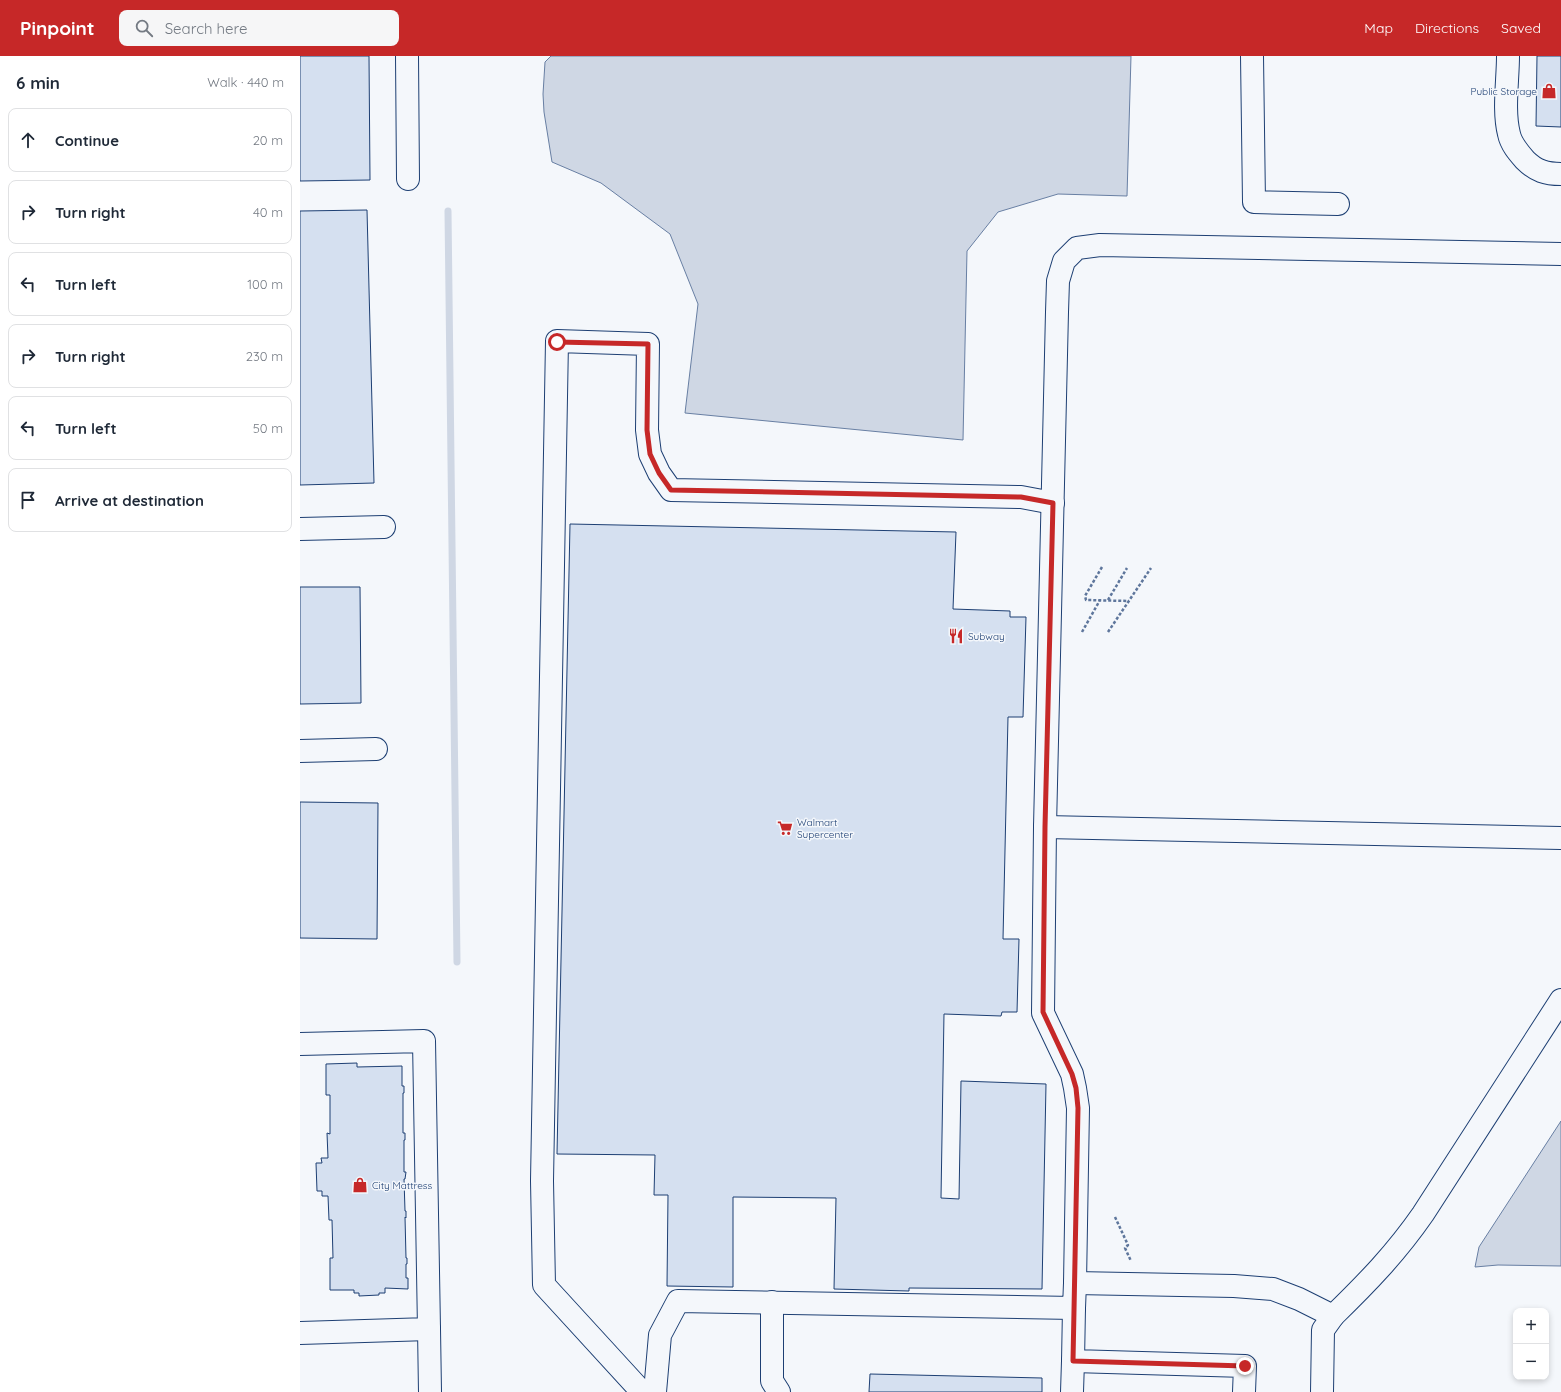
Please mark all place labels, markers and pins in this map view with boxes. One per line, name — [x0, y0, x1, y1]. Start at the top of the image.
shop icon: Public Storage — [1540, 82, 1558, 100]
place label: Public Storage — [1471, 85, 1537, 98]
restaurant icon: Subway — [947, 627, 965, 645]
place label: Subway — [968, 630, 1005, 643]
place label: Walmart Supercenter — [797, 816, 853, 841]
supermarket icon: Walmart Supercenter — [776, 819, 794, 837]
shop icon: City Mattress — [351, 1176, 369, 1194]
place label: City Mattress — [372, 1179, 433, 1192]

